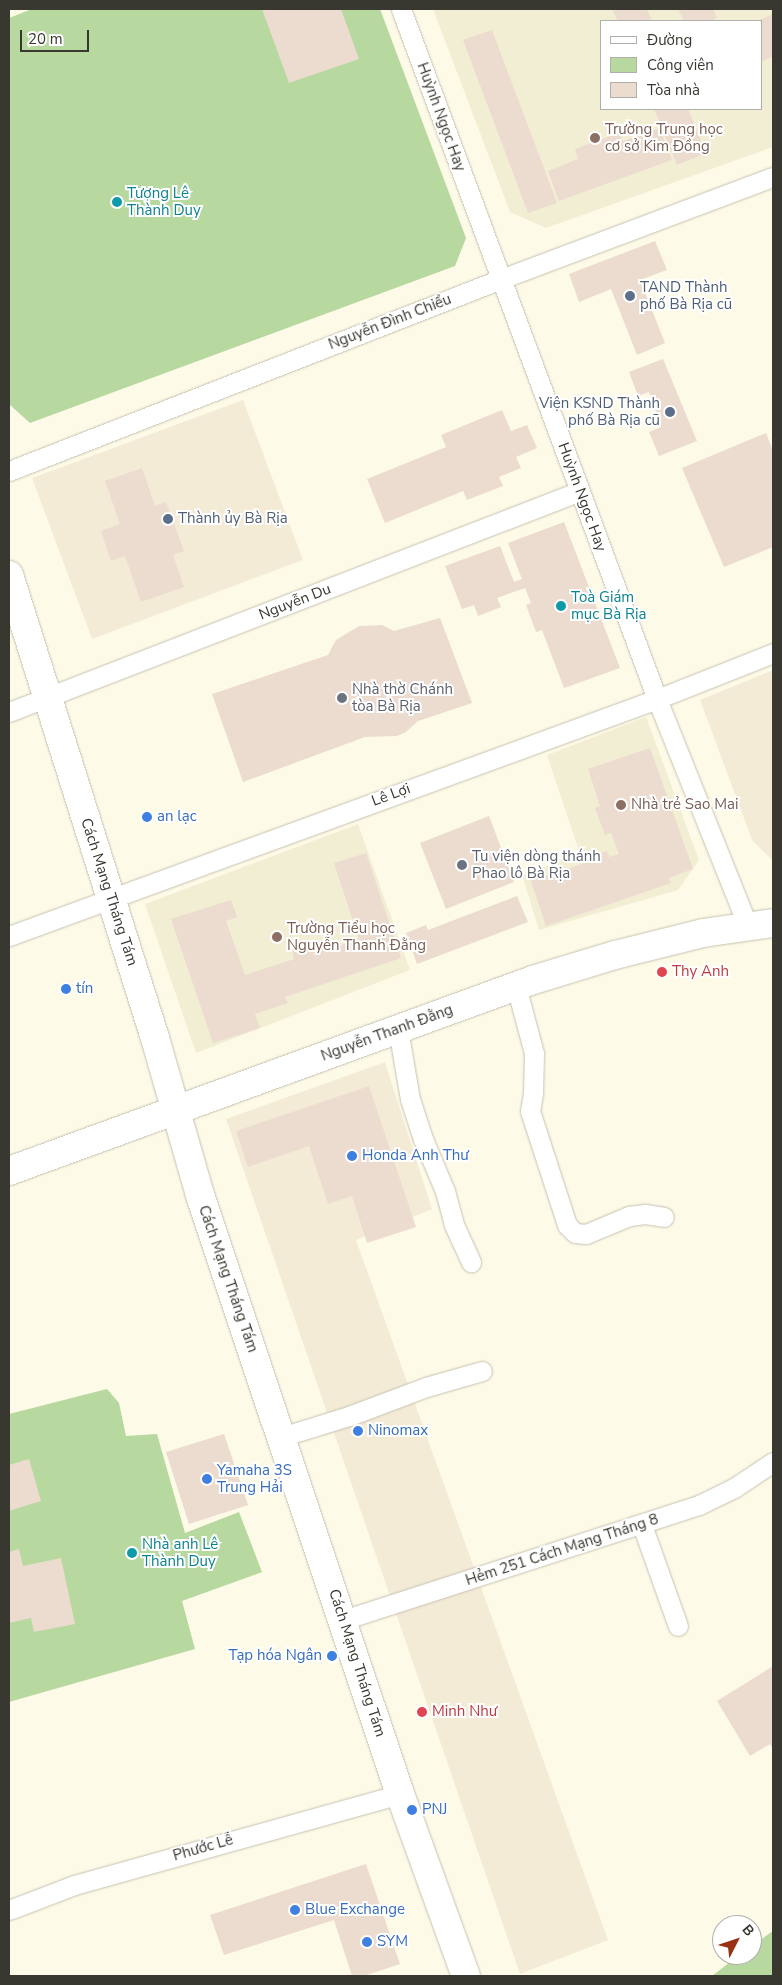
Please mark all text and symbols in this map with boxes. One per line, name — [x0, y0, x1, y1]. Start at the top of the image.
scale bar — [22, 20, 91, 52]
legend — [600, 20, 762, 110]
text: 20 m — [28, 29, 63, 49]
text: Đường — [647, 30, 692, 50]
text: Công viên — [647, 55, 714, 75]
street label: Huỳnh Ngọc Hay — [413, 60, 469, 174]
text: Tòa nhà — [647, 80, 700, 100]
place label: Trường Trung học cơ sở Kim Đồng — [605, 120, 723, 155]
marker: Trường Trung học cơ sở Kim Đồng — [589, 132, 601, 144]
place label: Tượng Lê Thành Duy — [127, 184, 201, 219]
marker: Tượng Lê Thành Duy — [111, 196, 123, 208]
place label: TAND Thành phố Bà Rịa cũ — [640, 278, 732, 313]
street label: Nguyễn Đình Chiểu — [326, 290, 454, 354]
marker: TAND Thành phố Bà Rịa cũ — [624, 290, 636, 302]
place label: Viện KSND Thành phố Bà Rịa cũ — [539, 394, 660, 429]
marker: Viện KSND Thành phố Bà Rịa cũ — [664, 406, 676, 418]
street label: Huỳnh Ngọc Hay — [554, 440, 610, 554]
place label: Thành ủy Bà Rịa — [178, 510, 288, 528]
marker: Thành ủy Bà Rịa — [162, 513, 174, 525]
street label: Nguyễn Du — [256, 580, 334, 624]
place label: Toà Giám mục Bà Rịa — [571, 588, 646, 623]
marker: Toà Giám mục Bà Rịa — [555, 600, 567, 612]
place label: Nhà thờ Chánh tòa Bà Rịa — [352, 680, 453, 715]
marker: Nhà thờ Chánh tòa Bà Rịa — [336, 692, 348, 704]
street label: Lê Lợi — [369, 780, 413, 810]
place label: Nhà trẻ Sao Mai — [631, 796, 738, 814]
marker: Nhà trẻ Sao Mai — [615, 799, 627, 811]
place label: an lạc — [157, 808, 197, 826]
marker: an lạc — [141, 811, 153, 823]
street label: Cách Mạng Tháng Tám — [77, 816, 141, 968]
place label: Tu viện dòng thánh Phao lô Bà Rịa — [472, 847, 601, 882]
marker: Tu viện dòng thánh Phao lô Bà Rịa — [456, 859, 468, 871]
place label: Trường Tiểu học Nguyễn Thanh Đằng — [287, 919, 426, 954]
marker: Trường Tiểu học Nguyễn Thanh Đằng — [271, 931, 283, 943]
place label: Thy Anh — [672, 963, 729, 981]
marker: Thy Anh — [656, 966, 668, 978]
place label: tín — [76, 980, 93, 998]
marker: tín — [60, 983, 72, 995]
street label: Nguyễn Thanh Đằng — [319, 1001, 455, 1065]
place label: Honda Anh Thư — [362, 1147, 469, 1165]
marker: Honda Anh Thư — [346, 1150, 358, 1162]
street label: Cách Mạng Tháng Tám — [194, 1203, 262, 1355]
place label: Ninomax — [368, 1422, 428, 1440]
marker: Ninomax — [352, 1425, 364, 1437]
place label: Yamaha 3S Trung Hải — [217, 1461, 292, 1496]
marker: Yamaha 3S Trung Hải — [201, 1473, 213, 1485]
street label: Hẻm 251 Cách Mạng Tháng 8 — [463, 1510, 661, 1590]
place label: Nhà anh Lê Thành Duy — [142, 1535, 218, 1570]
marker: Nhà anh Lê Thành Duy — [126, 1547, 138, 1559]
street label: Cách Mạng Tháng Tám — [325, 1587, 389, 1739]
place label: Tạp hóa Ngân — [229, 1647, 322, 1665]
marker: Tạp hóa Ngân — [326, 1650, 338, 1662]
place label: Minh Như — [432, 1703, 497, 1721]
marker: Minh Như — [416, 1706, 428, 1718]
place label: PNJ — [422, 1801, 447, 1819]
marker: PNJ — [406, 1804, 418, 1816]
street label: Phước Lễ — [171, 1831, 235, 1865]
place label: Blue Exchange — [305, 1901, 405, 1919]
marker: Blue Exchange — [289, 1904, 301, 1916]
north arrow — [712, 1915, 762, 1965]
text: B — [738, 1921, 758, 1940]
place label: SYM — [377, 1933, 408, 1951]
marker: SYM — [361, 1936, 373, 1948]

